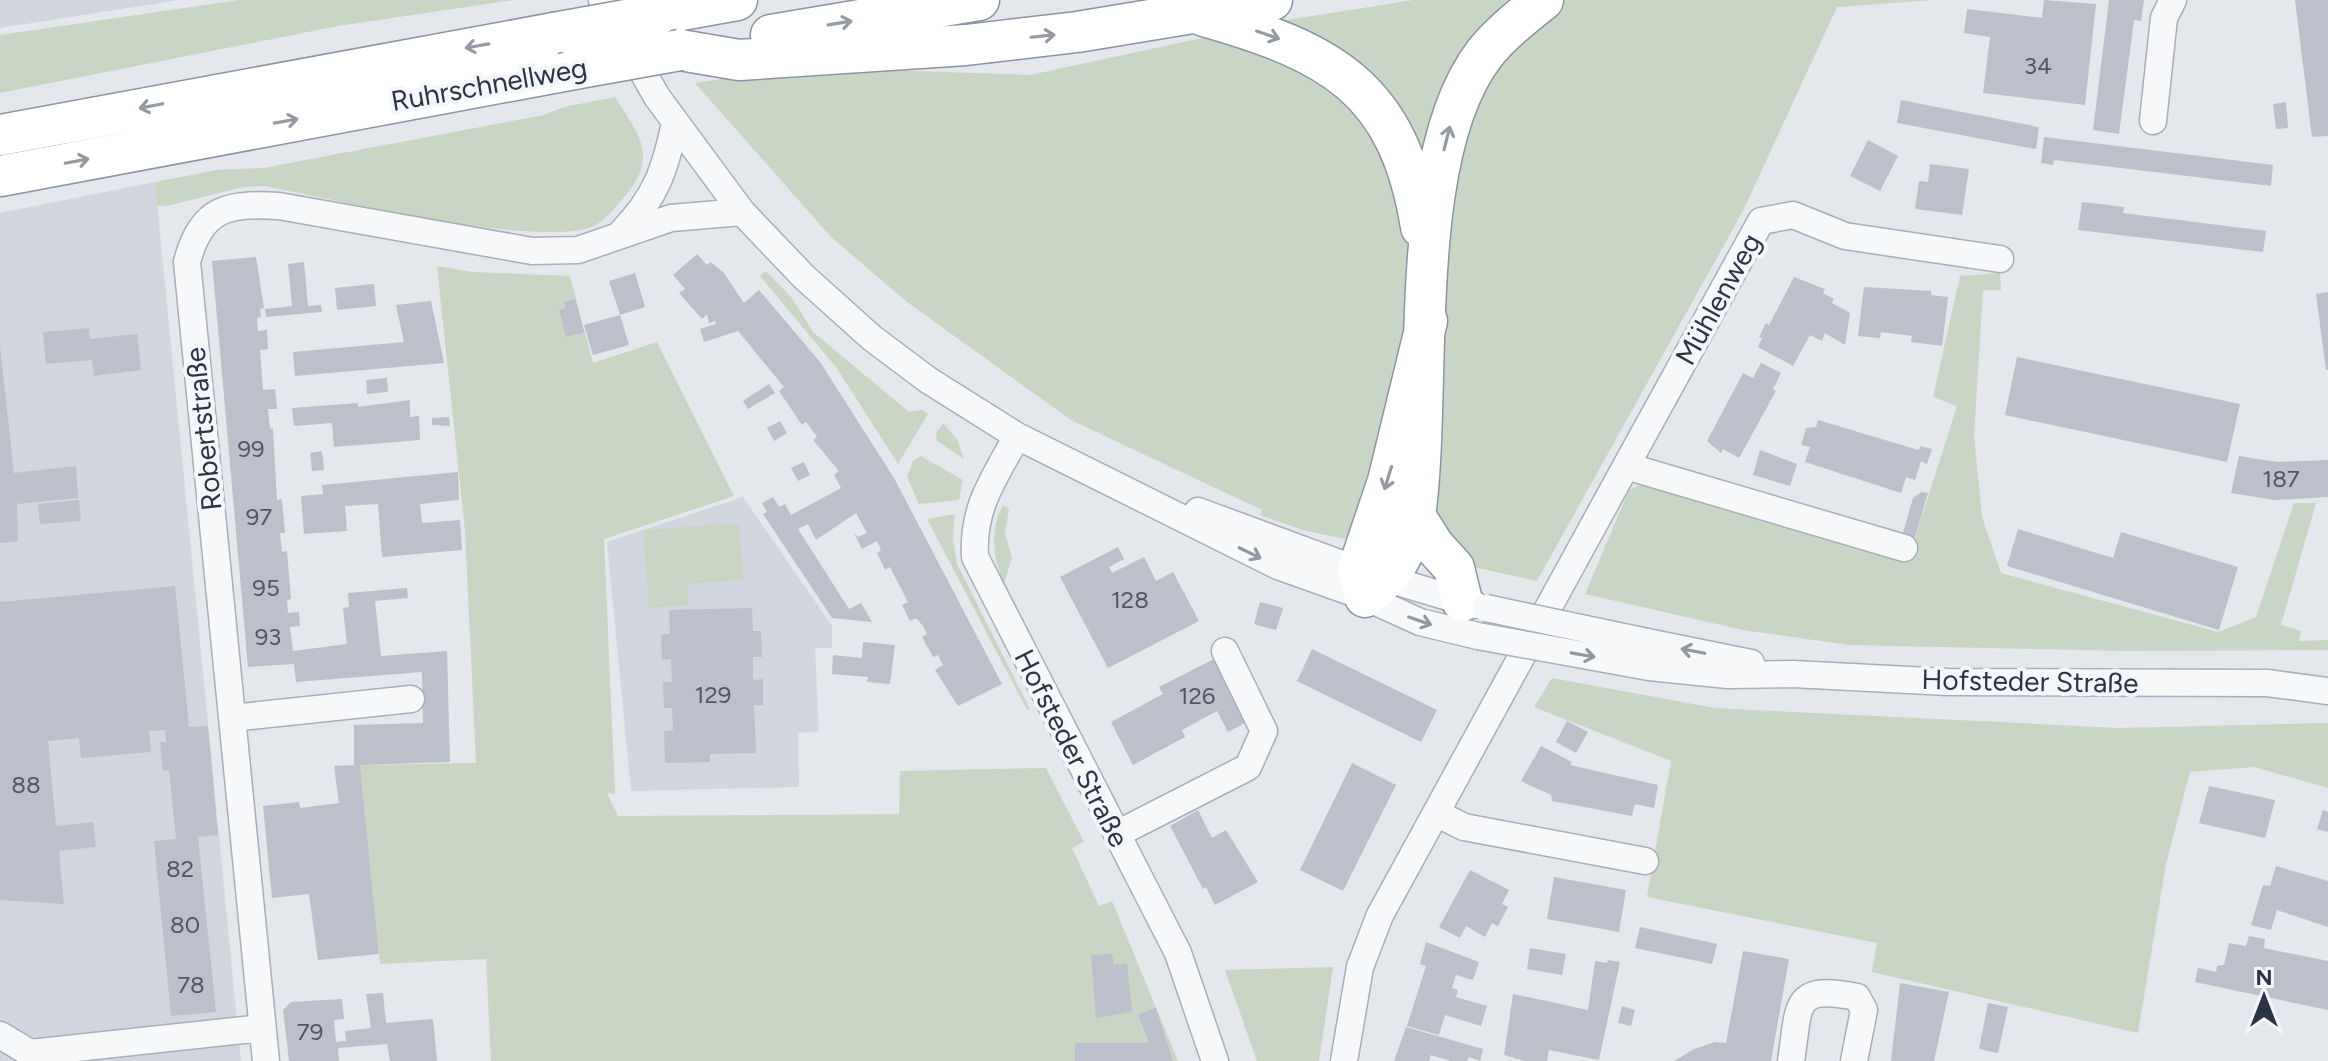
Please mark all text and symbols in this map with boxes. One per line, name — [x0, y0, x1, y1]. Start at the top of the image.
one-way arrow — [827, 15, 852, 30]
one-way arrow — [1029, 28, 1056, 43]
one-way arrow — [1255, 28, 1280, 43]
one-way arrow — [465, 39, 490, 54]
street label: Ruhrschnellweg — [388, 50, 590, 118]
house number: 34 — [2024, 51, 2052, 80]
one-way arrow — [139, 99, 164, 114]
one-way arrow — [272, 113, 298, 128]
one-way arrow — [1440, 125, 1455, 151]
one-way arrow — [63, 153, 89, 168]
street label: Mühlenweg — [1668, 227, 1768, 371]
street label: Robertstraße — [178, 346, 228, 512]
house number: 99 — [237, 434, 265, 463]
one-way arrow — [1380, 464, 1395, 490]
house number: 187 — [2262, 464, 2300, 493]
house number: 97 — [246, 502, 272, 531]
one-way arrow — [1237, 546, 1261, 561]
house number: 95 — [252, 573, 280, 602]
house number: 128 — [1111, 585, 1149, 614]
one-way arrow — [1408, 614, 1433, 629]
house number: 93 — [255, 622, 281, 651]
one-way arrow — [1681, 642, 1707, 657]
street label: Hofsteder Straße — [1008, 644, 1136, 852]
one-way arrow — [1569, 649, 1595, 664]
street label: Hofsteder Straße — [1921, 662, 2139, 700]
house number: 129 — [695, 680, 731, 709]
house number: 126 — [1179, 681, 1215, 710]
house number: 88 — [11, 770, 41, 799]
house number: 82 — [166, 854, 194, 883]
house number: 80 — [170, 910, 200, 939]
north arrow — [2224, 957, 2304, 1037]
text: N — [2255, 964, 2273, 991]
house number: 78 — [177, 970, 205, 999]
house number: 79 — [297, 1017, 323, 1046]

